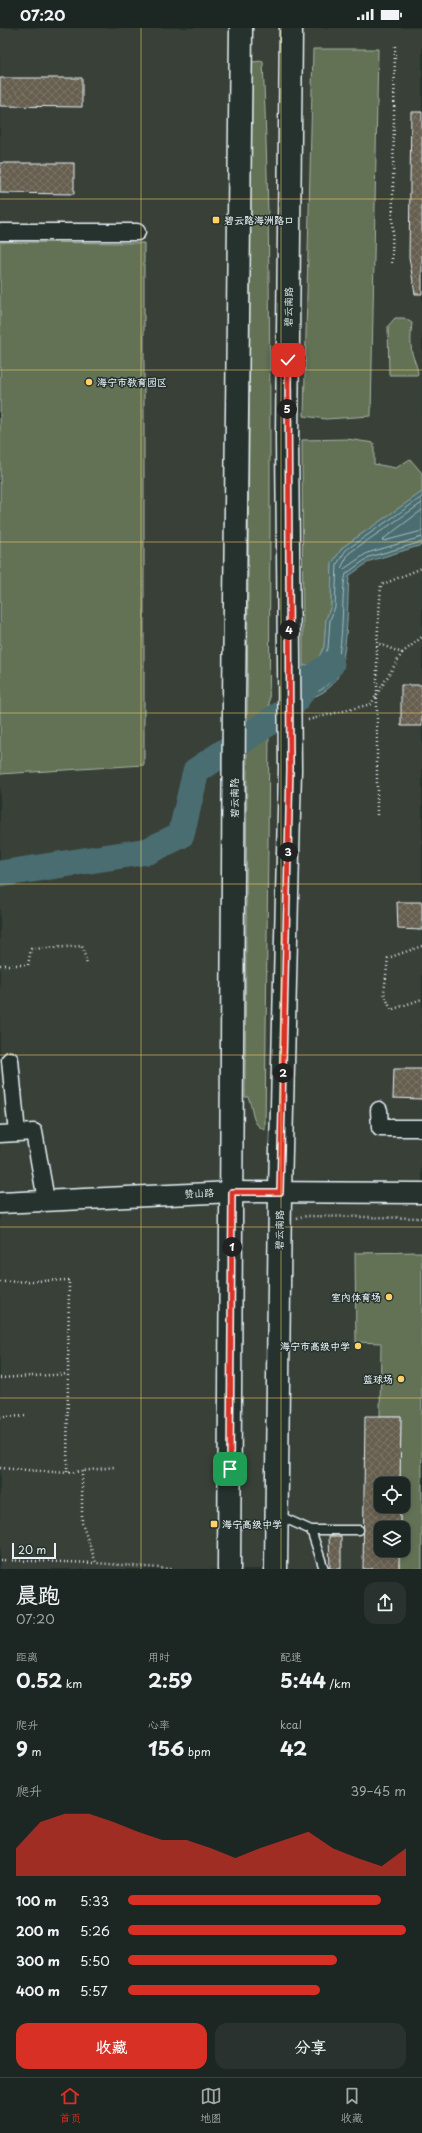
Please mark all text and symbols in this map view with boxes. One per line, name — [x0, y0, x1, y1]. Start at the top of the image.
text: 07:20 — [20, 3, 65, 26]
place label: 碧云路海洲路口 — [224, 212, 294, 227]
marker: 碧云路海洲路口 — [211, 215, 221, 225]
street label: 碧云南路 — [280, 287, 295, 327]
pin — [271, 343, 305, 377]
icon: check — [277, 349, 299, 371]
place label: 海宁市教育园区 — [97, 374, 167, 389]
marker: 海宁市教育园区 — [84, 377, 94, 387]
pin: 5 — [277, 399, 297, 419]
text: 5 — [283, 400, 291, 417]
pin: 4 — [279, 620, 299, 640]
text: 4 — [285, 621, 293, 638]
street label: 碧云南路 — [226, 778, 241, 818]
pin: 3 — [278, 842, 298, 862]
text: 3 — [284, 843, 292, 860]
pin: 2 — [273, 1063, 293, 1083]
text: 2 — [279, 1064, 287, 1081]
street label: 赞山路 — [184, 1184, 214, 1201]
street label: 碧云南路 — [271, 1210, 286, 1250]
pin: 1 — [222, 1237, 242, 1257]
text: 1 — [229, 1238, 235, 1255]
place label: 室内体育场 — [331, 1289, 381, 1304]
marker: 室内体育场 — [384, 1292, 394, 1302]
place label: 海宁市高级中学 — [280, 1338, 350, 1353]
marker: 海宁市高级中学 — [353, 1341, 363, 1351]
place label: 篮球场 — [363, 1371, 393, 1386]
marker: 篮球场 — [396, 1374, 406, 1384]
pin — [213, 1452, 247, 1486]
icon: arrive — [219, 1458, 241, 1480]
map controls — [374, 1477, 410, 1557]
button: locate — [374, 1477, 410, 1513]
place label: 海宁高级中学 — [222, 1516, 282, 1531]
marker: 海宁高级中学 — [209, 1519, 219, 1529]
button: layers — [374, 1521, 410, 1557]
scale bar — [12, 1541, 56, 1560]
text: 20 m — [18, 1541, 46, 1558]
text: 晨跑 — [16, 1577, 60, 1610]
button: share — [364, 1582, 406, 1624]
text: 07:20 — [16, 1609, 55, 1628]
text: 距离 — [16, 1648, 38, 1665]
text: 用时 — [148, 1648, 170, 1665]
text: 配速 — [280, 1648, 302, 1665]
text: 0.52 — [16, 1665, 62, 1695]
text: 2:59 — [148, 1665, 192, 1695]
text: 5:44 — [280, 1665, 326, 1695]
text: km — [62, 1675, 82, 1692]
text: /km — [326, 1675, 351, 1692]
text: 爬升 — [16, 1716, 38, 1733]
text: 心率 — [148, 1716, 170, 1733]
text: kcal — [280, 1716, 302, 1733]
text: 9 — [16, 1733, 28, 1763]
text: 156 — [148, 1733, 184, 1763]
text: 42 — [280, 1733, 307, 1763]
text: m — [28, 1743, 42, 1760]
text: bpm — [184, 1743, 211, 1760]
text: 爬升 — [16, 1781, 42, 1800]
text: 39–45 m — [351, 1781, 406, 1800]
text: 100 m — [16, 1891, 57, 1910]
text: 5:33 — [80, 1891, 109, 1910]
text: 200 m — [16, 1921, 60, 1940]
text: 5:26 — [80, 1921, 110, 1940]
text: 300 m — [16, 1951, 60, 1970]
text: 5:50 — [80, 1951, 110, 1970]
text: 400 m — [16, 1981, 60, 2000]
text: 5:57 — [80, 1981, 108, 2000]
button: 收藏 — [16, 2023, 207, 2069]
button: 分享 — [215, 2023, 406, 2069]
tab: 首页 — [59, 2085, 81, 2126]
tab: 地图 — [200, 2085, 222, 2126]
tab: 收藏 — [341, 2085, 363, 2126]

